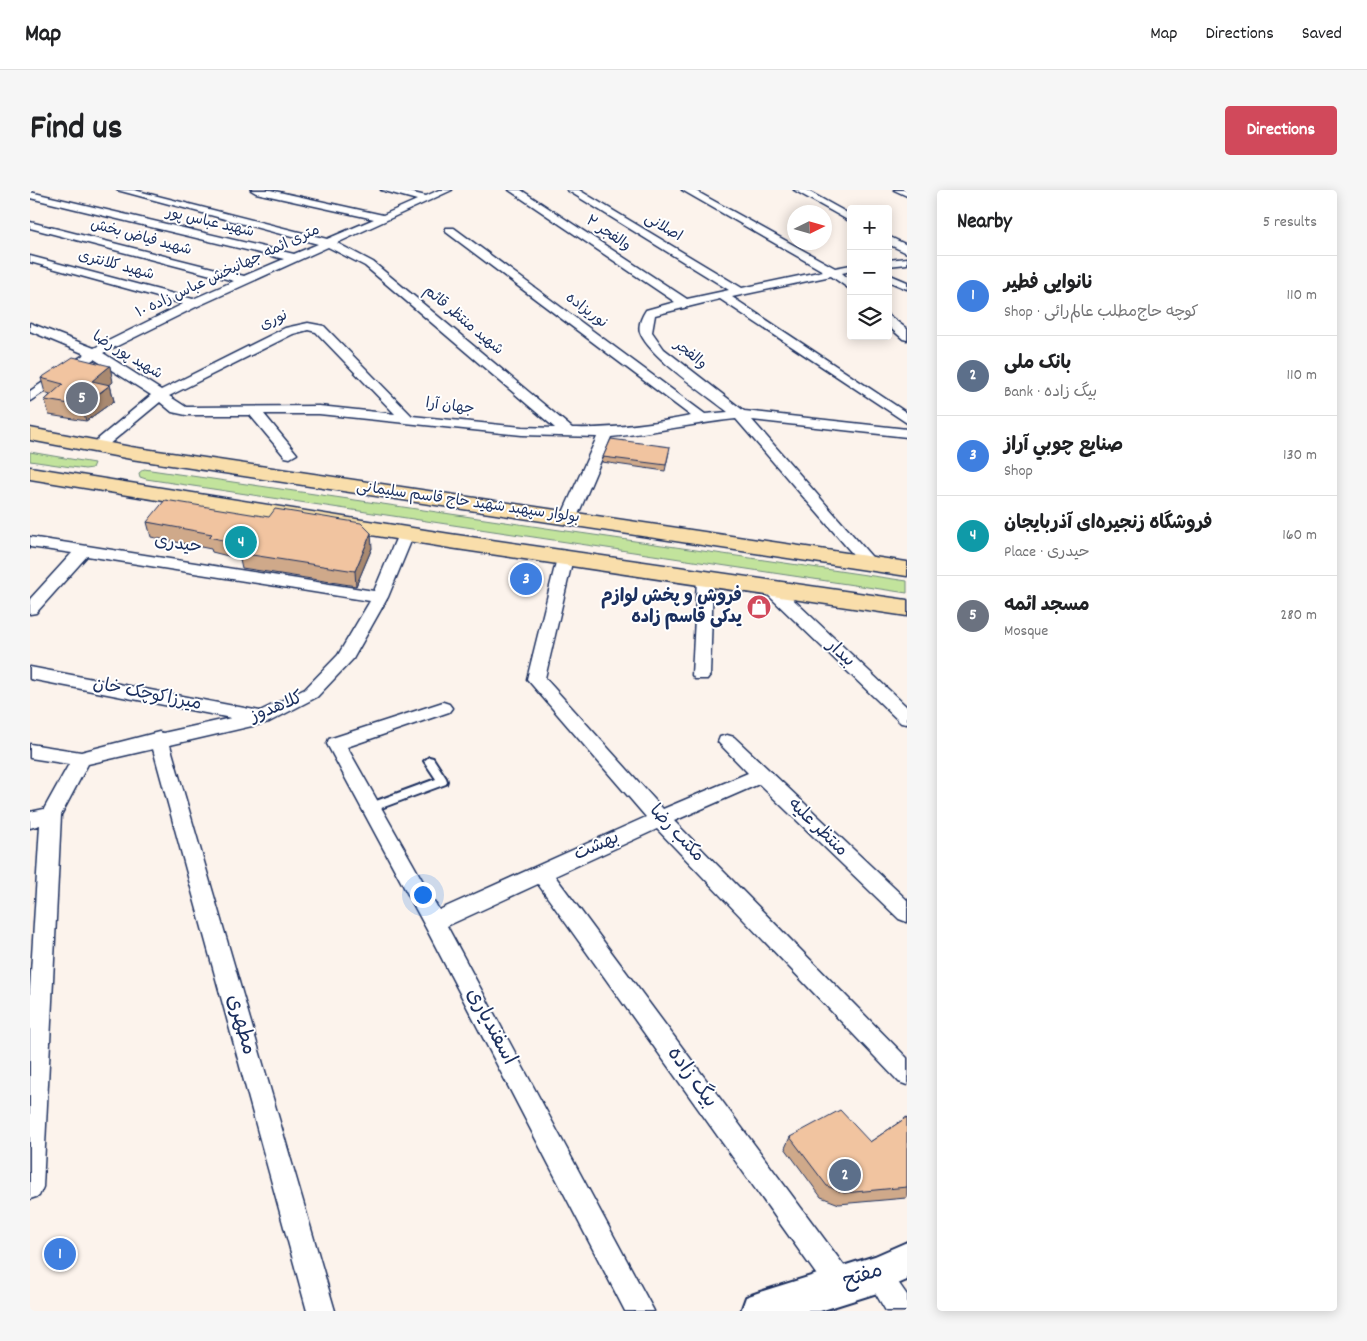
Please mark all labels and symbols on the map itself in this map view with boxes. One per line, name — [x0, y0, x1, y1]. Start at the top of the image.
street label: شهید عباس پور — [163, 202, 256, 244]
north arrow — [787, 205, 832, 250]
street label: اصلانی — [640, 208, 686, 248]
street label: والفجر ۲ — [581, 211, 635, 257]
street label: شهید فیاض بخش — [88, 214, 194, 262]
street label: ۱۰ متری ائمه جهانبخش عباس زاده — [132, 220, 324, 324]
street label: شهید کلانتری — [75, 245, 157, 287]
street label: شهید منتظر قائم — [418, 281, 508, 361]
street label: نوریزاده — [560, 288, 612, 334]
street label: نوری — [256, 305, 292, 337]
street label: شهید پور رضا — [88, 326, 166, 386]
street label: والفجر — [668, 334, 711, 375]
pin: 5 — [66, 379, 98, 417]
street label: جهان آرا — [424, 393, 476, 421]
street label: بولوار سپهبد شهید حاج قاسم سلیمانی — [355, 476, 581, 530]
pin: 4 — [225, 523, 257, 561]
street label: حیدری — [152, 529, 204, 561]
pin: 3 — [510, 560, 542, 598]
place label: فروش و پخش لوازم یدکی قاسم زاده — [601, 585, 742, 631]
shop icon: فروش و پخش لوازم یدکی قاسم زاده — [746, 594, 772, 620]
street label: بیدار — [819, 633, 860, 674]
street label: میرزاکوچک خان — [90, 672, 204, 718]
street label: کلاهدوز — [245, 686, 307, 731]
street label: منتظر علیه — [781, 793, 853, 863]
street label: مکتب رضا — [643, 800, 709, 868]
street label: بهشت — [570, 826, 624, 868]
your location — [410, 882, 436, 908]
street label: اسفندیاری — [457, 983, 523, 1071]
street label: مطهری — [217, 991, 263, 1059]
street label: بیگ زاده — [658, 1041, 724, 1115]
pin: 2 — [829, 1156, 861, 1194]
pin: 1 — [44, 1235, 76, 1273]
street label: مفتح — [839, 1256, 887, 1298]

